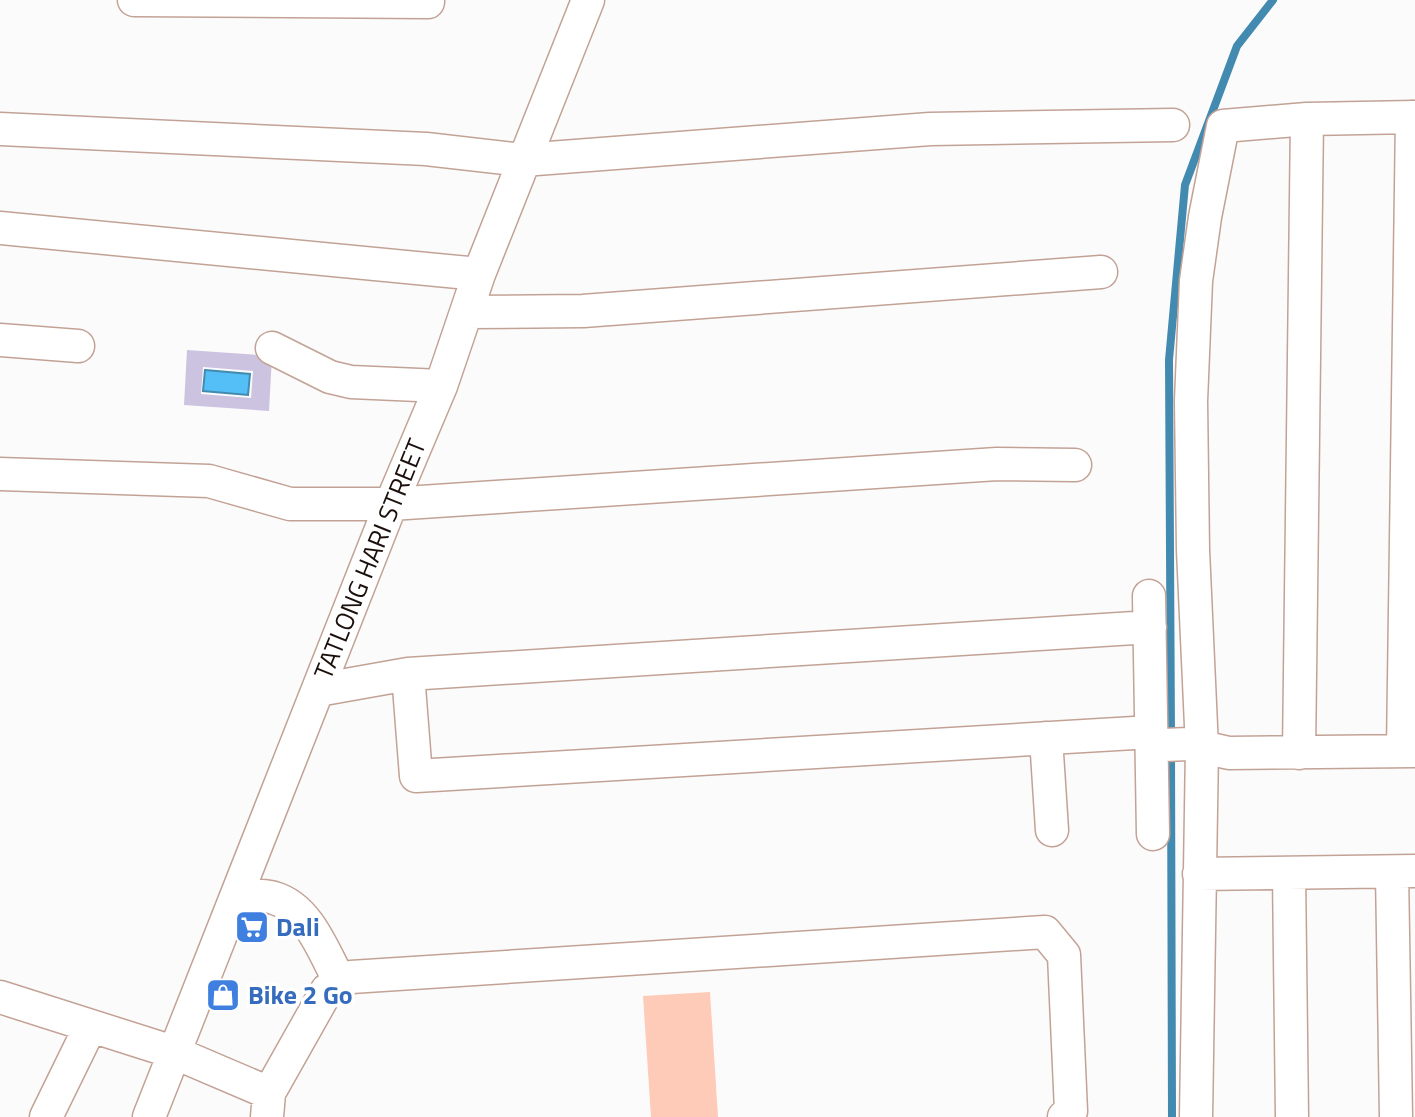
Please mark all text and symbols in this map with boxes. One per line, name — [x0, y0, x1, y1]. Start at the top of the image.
street label: TATLONG HARI STREET — [303, 432, 436, 685]
place label: Dali — [276, 907, 320, 946]
supermarket icon: Dali — [233, 908, 271, 946]
place label: Bike 2 Go — [248, 975, 353, 1014]
shop icon: Bike 2 Go — [204, 976, 242, 1014]

